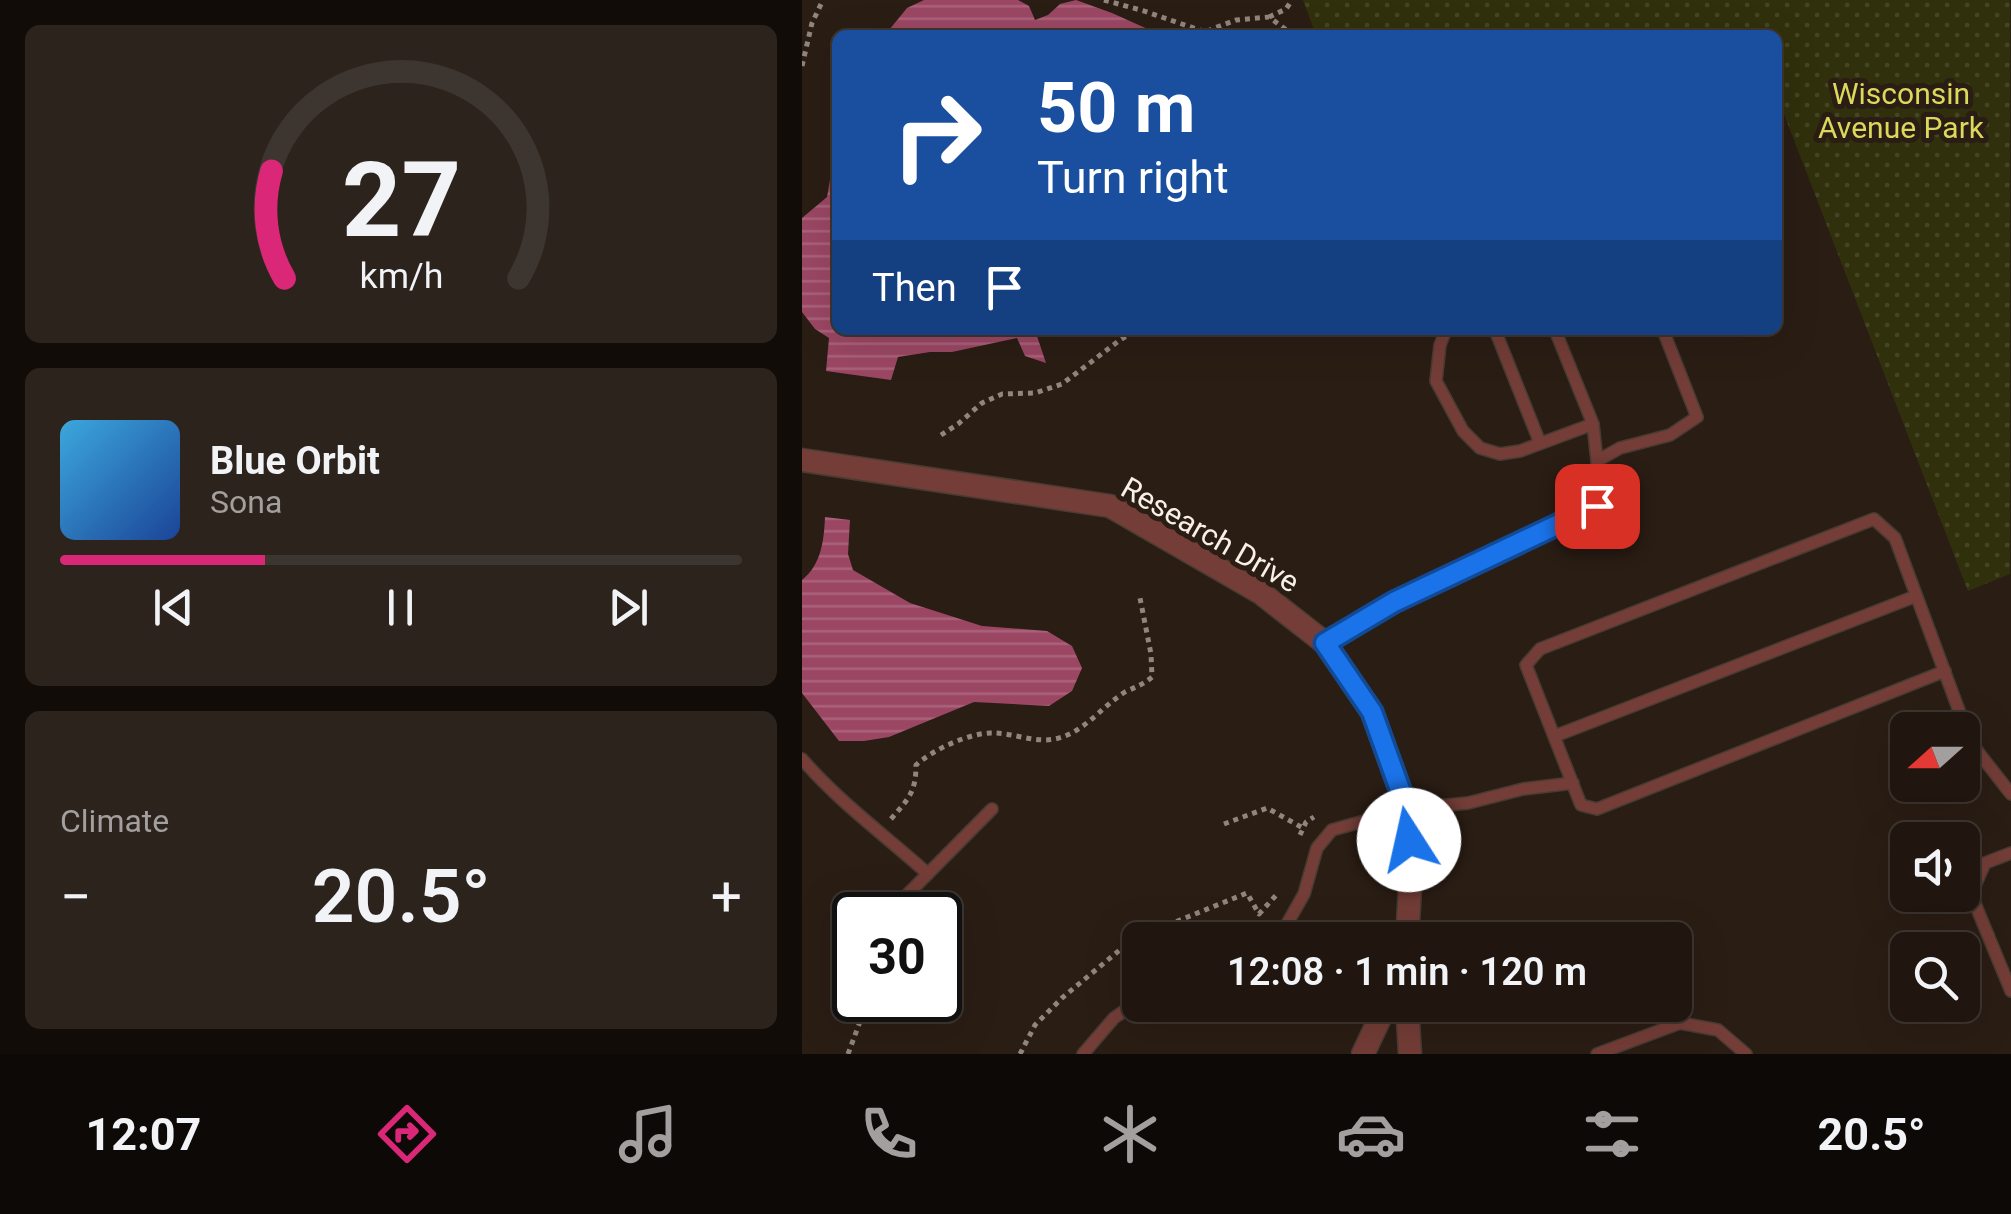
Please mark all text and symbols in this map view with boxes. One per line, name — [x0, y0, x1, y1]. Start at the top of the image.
text: 50 m — [1037, 67, 1195, 149]
icon: right — [872, 70, 1002, 200]
park label: Wisconsin Avenue Park — [1818, 76, 1985, 145]
text: 27 — [341, 140, 461, 261]
text: Turn right — [1037, 151, 1229, 204]
text: km/h — [359, 255, 443, 297]
icon: arrive — [977, 260, 1032, 315]
text: Then — [872, 266, 957, 310]
text: Blue Orbit — [210, 439, 380, 483]
pin — [1555, 464, 1640, 549]
street label: Research Drive — [1115, 470, 1305, 599]
icon: arrive — [1570, 479, 1625, 534]
text: Sona — [210, 483, 282, 521]
icon: previous — [146, 580, 201, 635]
icon: pause — [373, 580, 428, 635]
icon: next — [601, 580, 656, 635]
north arrow — [1890, 712, 1980, 802]
map controls — [1890, 712, 1980, 1022]
position arrow — [1357, 788, 1461, 892]
text: Climate — [60, 802, 169, 840]
button: sound — [1890, 822, 1980, 912]
text: 20.5° — [312, 852, 491, 940]
text: − — [60, 865, 91, 929]
text: + — [711, 865, 742, 929]
speed limit sign: 30 — [832, 892, 962, 1022]
button: search — [1890, 932, 1980, 1022]
text: 12:08 · 1 min · 120 m — [1227, 950, 1587, 994]
icon: directions — [372, 1099, 442, 1169]
icon: music — [613, 1099, 683, 1169]
icon: phone — [854, 1099, 924, 1169]
icon: climate — [1095, 1099, 1165, 1169]
icon: car — [1336, 1099, 1406, 1169]
icon: filters — [1577, 1099, 1647, 1169]
text: 12:07 — [85, 1108, 201, 1161]
text: 20.5° — [1818, 1108, 1926, 1161]

